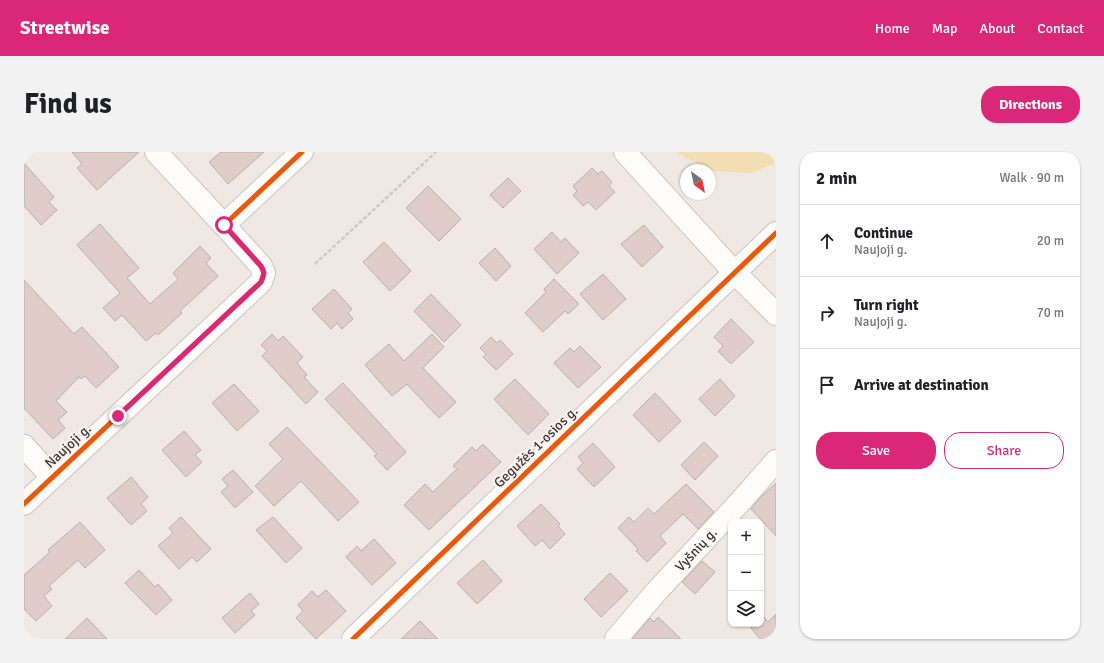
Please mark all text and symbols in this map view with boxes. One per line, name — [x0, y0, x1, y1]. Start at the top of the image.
text: Streetwise — [20, 16, 110, 40]
text: Home — [875, 20, 910, 37]
text: Map — [932, 20, 957, 37]
text: About — [979, 20, 1015, 37]
text: Contact — [1037, 20, 1084, 37]
button: Directions — [981, 86, 1080, 123]
text: Find us — [24, 87, 112, 121]
north arrow — [680, 164, 716, 200]
text: 2 min — [816, 168, 857, 189]
text: Walk · 90 m — [1000, 170, 1064, 186]
route start — [215, 216, 233, 234]
text: Continue — [854, 224, 913, 242]
icon: ahead — [816, 230, 838, 252]
text: 20 m — [1037, 233, 1064, 249]
text: Naujoji g. — [854, 242, 907, 258]
text: Turn right — [854, 296, 919, 314]
icon: right — [816, 302, 838, 324]
text: 70 m — [1037, 305, 1064, 321]
text: Naujoji g. — [854, 314, 907, 330]
icon: arrive — [816, 374, 838, 396]
text: Arrive at destination — [854, 376, 989, 394]
street label: Gegužės 1-osios g. — [491, 403, 581, 491]
route end — [109, 407, 127, 425]
street label: Naujoji g. — [41, 420, 95, 472]
button: Save — [816, 432, 936, 469]
button: Share — [944, 432, 1064, 469]
map controls — [728, 519, 764, 627]
button: + — [728, 519, 764, 555]
street label: Vyšnių g. — [671, 524, 720, 575]
button: − — [728, 555, 764, 591]
button: layers — [728, 591, 764, 627]

